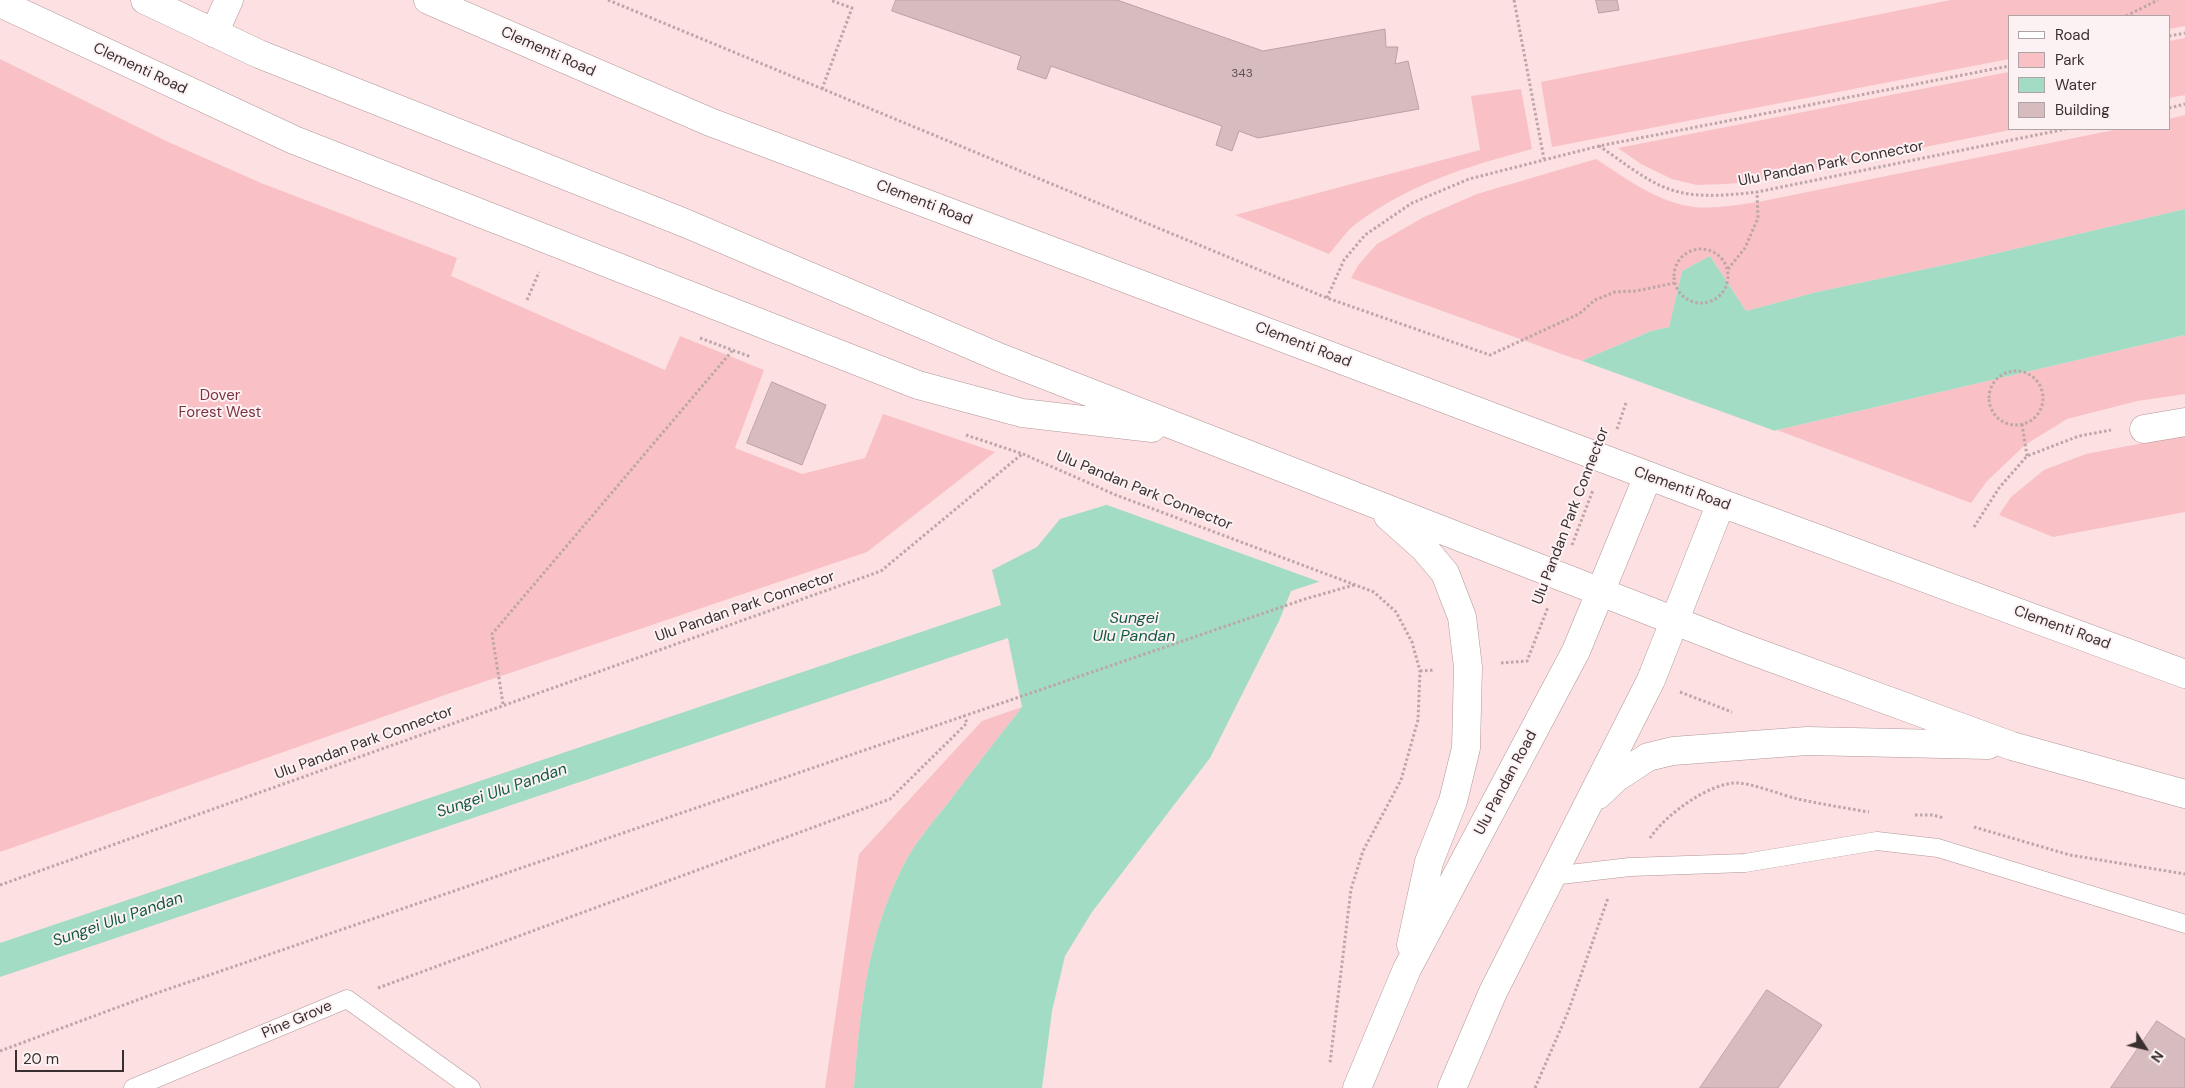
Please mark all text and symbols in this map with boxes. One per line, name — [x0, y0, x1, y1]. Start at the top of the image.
legend — [2008, 15, 2170, 130]
street label: Clementi Road — [498, 23, 598, 81]
text: Road — [2055, 25, 2090, 45]
street label: Clementi Road — [90, 39, 190, 99]
text: Park — [2055, 50, 2085, 70]
house number: 343 — [1231, 67, 1253, 81]
text: Water — [2055, 75, 2096, 95]
text: Building — [2055, 100, 2110, 120]
street label: Ulu Pandan Park Connector — [1737, 137, 1925, 191]
street label: Clementi Road — [873, 176, 975, 230]
street label: Clementi Road — [1252, 318, 1354, 372]
park label: Dover Forest West — [179, 387, 261, 422]
street label: Ulu Pandan Park Connector — [1529, 425, 1613, 607]
street label: Ulu Pandan Park Connector — [1053, 447, 1235, 535]
street label: Clementi Road — [1631, 463, 1733, 515]
street label: Ulu Pandan Park Connector — [653, 568, 837, 646]
street label: Clementi Road — [2011, 602, 2113, 654]
water label: Sungei Ulu Pandan — [1092, 609, 1176, 647]
street label: Ulu Pandan Park Connector — [272, 702, 456, 784]
street label: Ulu Pandan Road — [1471, 728, 1541, 838]
water label: Sungei Ulu Pandan — [434, 760, 570, 822]
water label: Sungei Ulu Pandan — [50, 889, 186, 951]
street label: Pine Grove — [259, 997, 335, 1043]
north arrow — [2120, 1023, 2170, 1073]
scale bar — [18, 1040, 126, 1072]
text: N — [2147, 1047, 2168, 1066]
text: 20 m — [23, 1049, 59, 1069]

